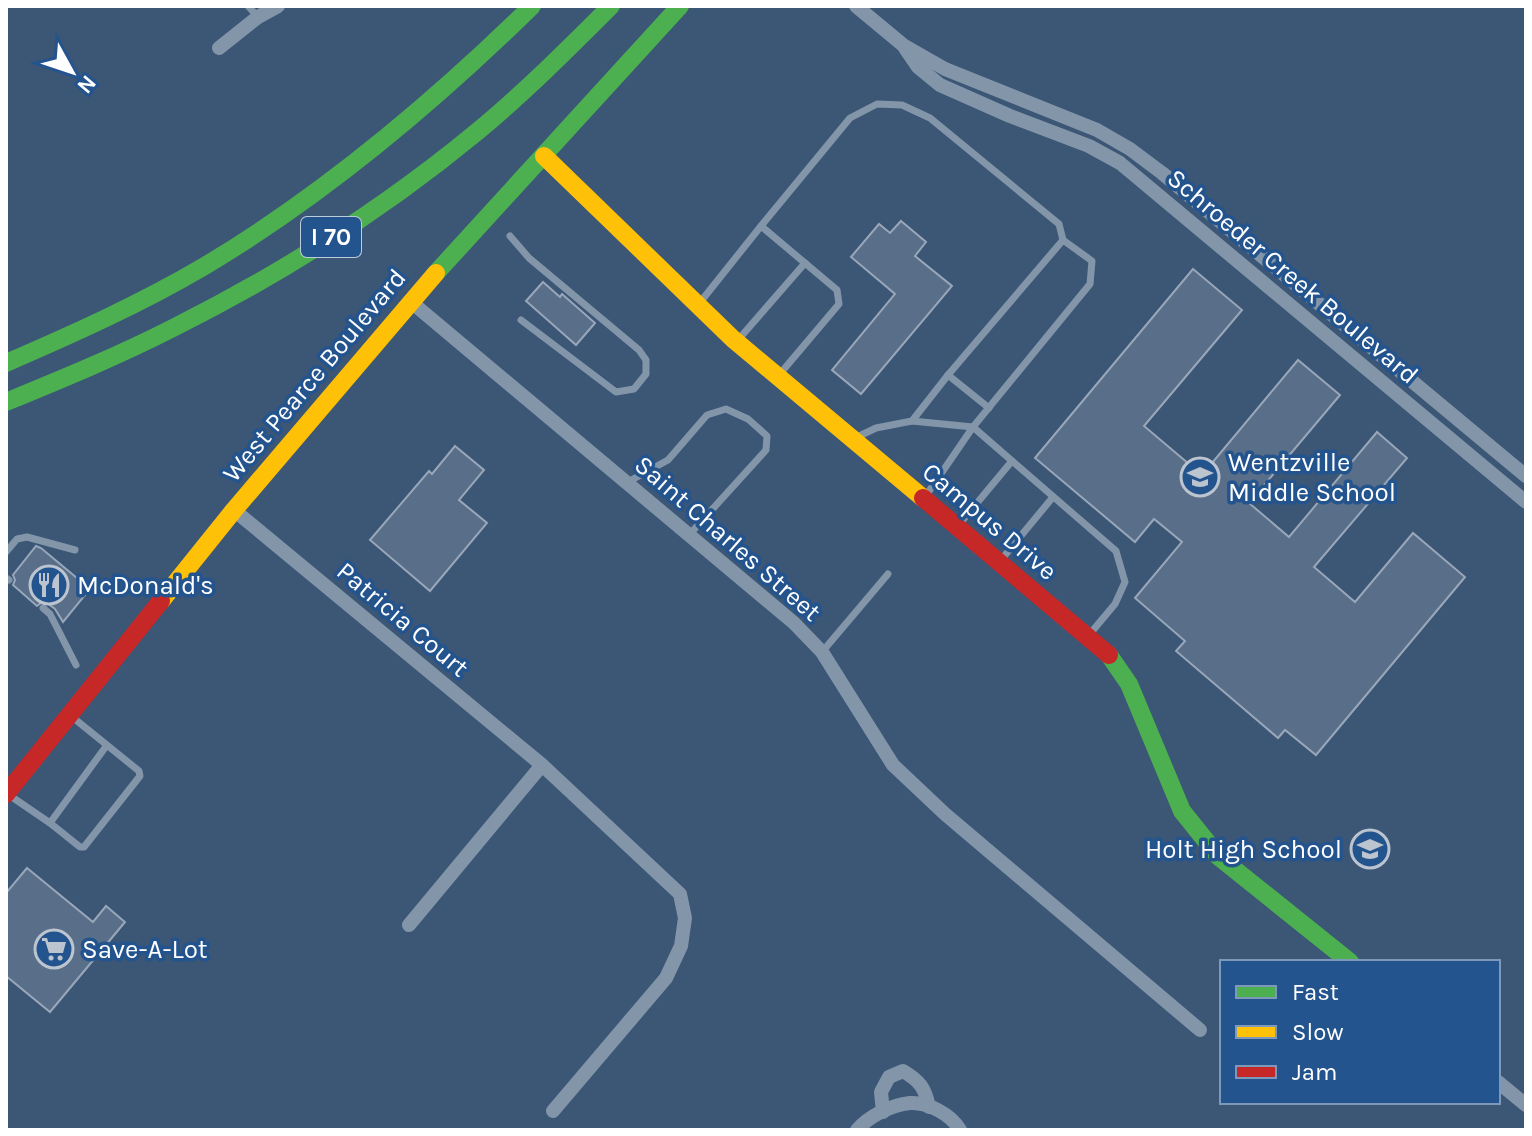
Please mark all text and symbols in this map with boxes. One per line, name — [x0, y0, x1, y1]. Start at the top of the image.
north arrow — [32, 32, 112, 112]
text: N — [72, 70, 102, 99]
street label: Schroeder Creek Boulevard — [1161, 162, 1424, 390]
road number: I 70 — [301, 217, 361, 257]
street label: West Pearce Boulevard — [216, 262, 413, 488]
place label: Wentzville Middle School — [1228, 447, 1396, 508]
street label: Saint Charles Street — [628, 449, 827, 628]
street label: Campus Drive — [916, 456, 1063, 587]
school or university icon: Wentzville Middle School — [1179, 456, 1221, 498]
street label: Patricia Court — [331, 555, 475, 684]
restaurant icon: McDonald's — [28, 564, 70, 606]
place label: McDonald's — [77, 570, 214, 601]
school or university icon: Holt High School — [1349, 828, 1391, 870]
place label: Holt High School — [1145, 834, 1342, 865]
supermarket icon: Save-A-Lot — [33, 928, 75, 970]
place label: Save-A-Lot — [82, 934, 208, 965]
legend — [1220, 960, 1500, 1104]
text: Fast — [1292, 978, 1339, 1006]
text: Slow — [1292, 1018, 1344, 1046]
text: Jam — [1292, 1058, 1337, 1086]

